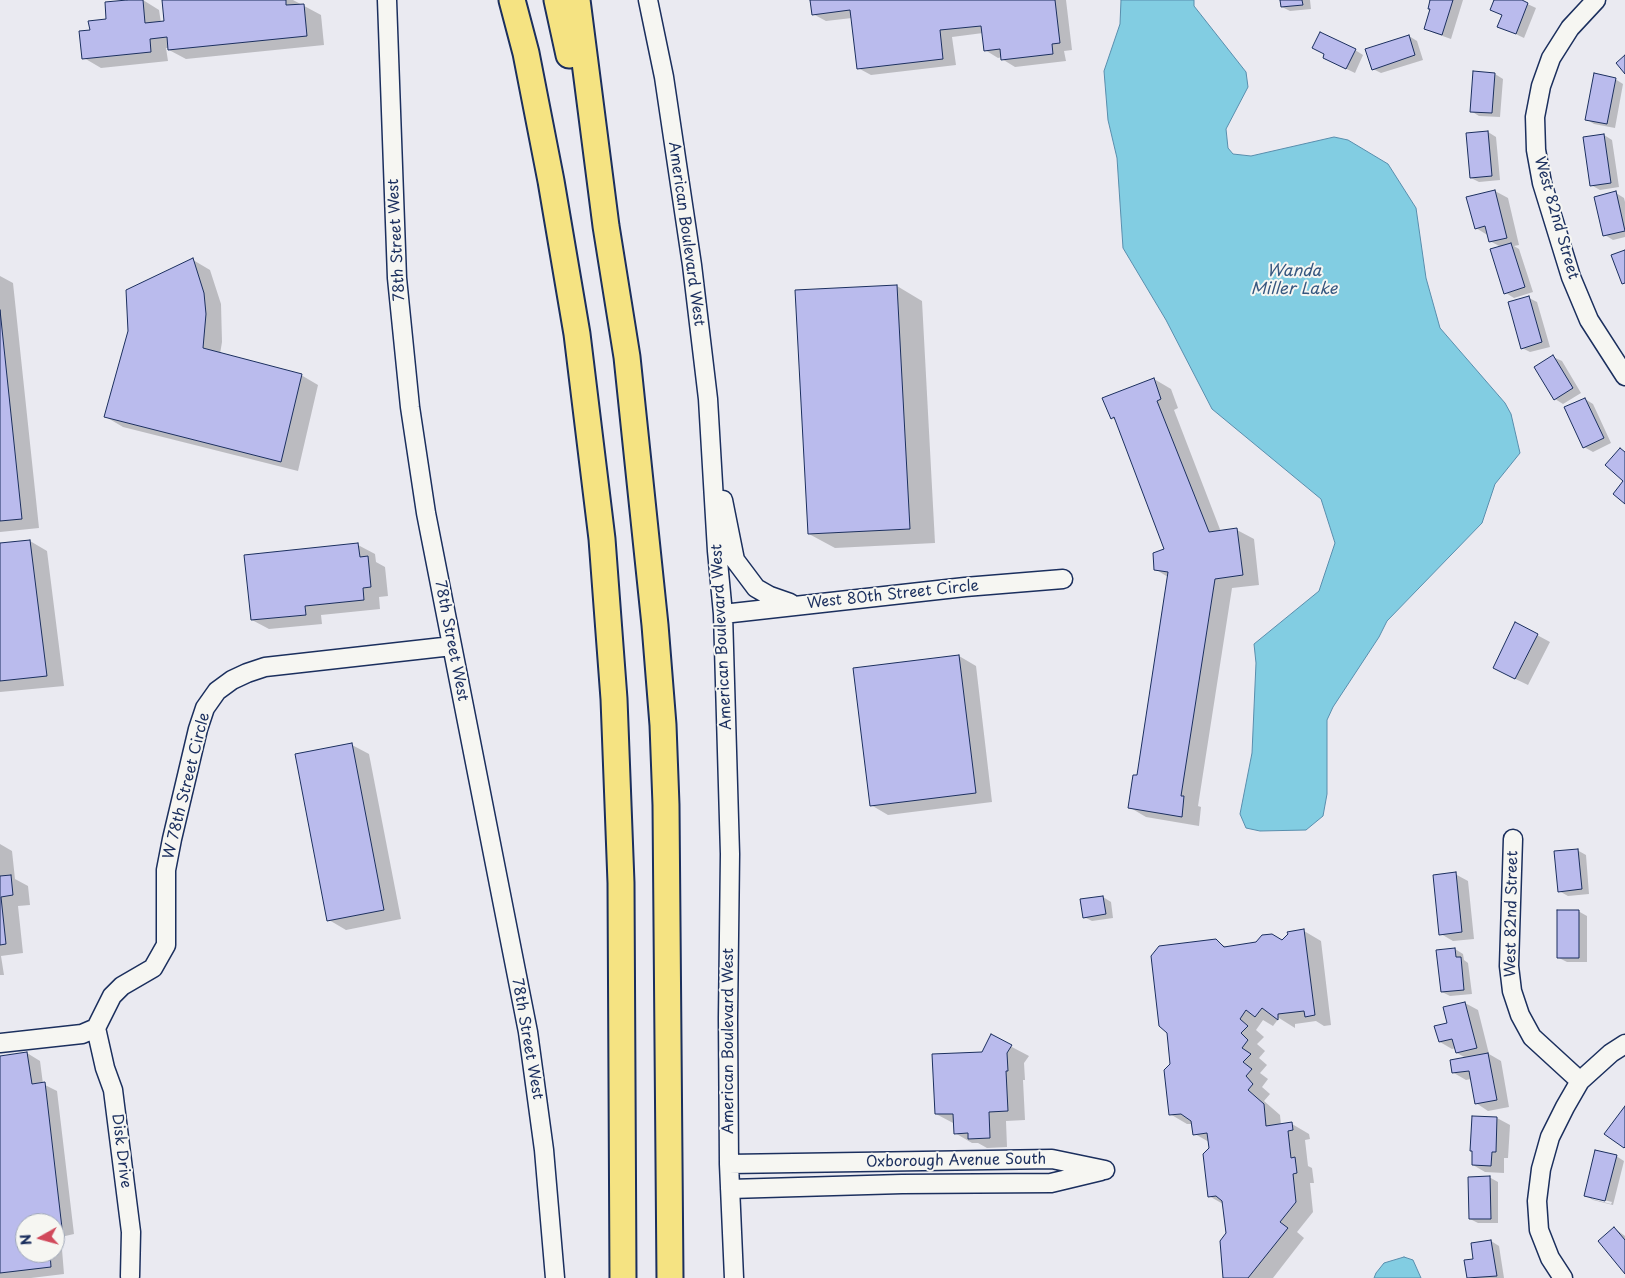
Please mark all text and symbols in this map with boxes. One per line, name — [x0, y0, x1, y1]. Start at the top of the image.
street label: American Boulevard West — [664, 141, 708, 327]
street label: West 82nd Street — [1530, 155, 1582, 281]
street label: 78th Street West — [385, 178, 409, 302]
water label: Wanda Miller Lake — [1251, 262, 1337, 300]
street label: American Boulevard West — [708, 544, 736, 730]
street label: West 80th Street Circle — [806, 577, 980, 613]
street label: 78th Street West — [430, 579, 472, 703]
street label: W 78th Street Circle — [160, 711, 214, 861]
street label: West 82nd Street — [1502, 850, 1522, 978]
street label: American Boulevard West — [720, 948, 738, 1134]
street label: 78th Street West — [507, 977, 547, 1101]
street label: Disk Drive — [108, 1113, 134, 1189]
street label: Oxborough Avenue South — [866, 1150, 1046, 1172]
north arrow — [15, 1213, 65, 1263]
text: N — [15, 1233, 37, 1247]

